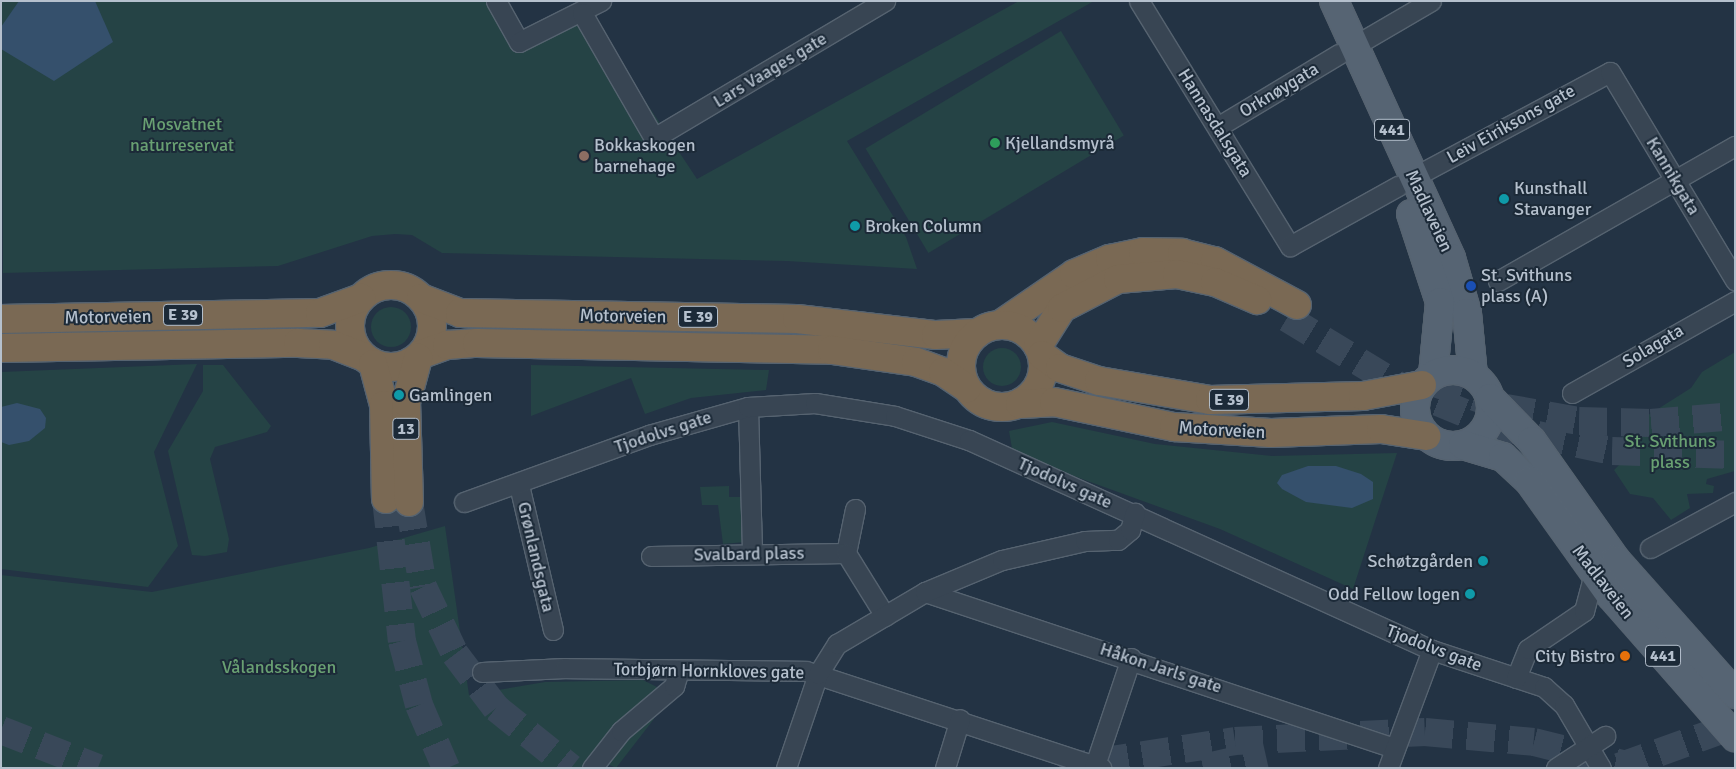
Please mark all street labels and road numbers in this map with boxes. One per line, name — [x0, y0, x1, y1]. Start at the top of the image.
street label: Lars Vaages gate — [709, 28, 831, 112]
street label: Orknøygata — [1235, 58, 1323, 122]
street label: Hannasdalsgata — [1173, 65, 1257, 181]
street label: Leiv Eiriksons gate — [1443, 80, 1579, 168]
road number: 441 — [1373, 116, 1411, 144]
street label: Kannikgata — [1641, 133, 1705, 219]
street label: Madlaveien — [1401, 167, 1457, 255]
road number: E 39 — [163, 302, 203, 328]
street label: Motorveien — [579, 304, 667, 328]
road number: E 39 — [678, 304, 718, 330]
street label: Motorveien — [64, 305, 152, 329]
street label: Solagata — [1618, 319, 1688, 373]
road number: E 39 — [1209, 386, 1249, 414]
street label: Tjodolvs gate — [612, 406, 714, 458]
road number: 13 — [392, 416, 420, 442]
street label: Motorveien — [1178, 417, 1266, 443]
street label: Tjodolvs gate — [1015, 453, 1115, 513]
street label: Grønlandsgata — [513, 500, 559, 614]
street label: Madlaveien — [1567, 541, 1639, 623]
street label: Svalbard plass — [694, 542, 804, 566]
street label: Tjodolvs gate — [1383, 620, 1485, 676]
street label: Håkon Jarls gate — [1097, 638, 1225, 698]
road number: 441 — [1644, 642, 1682, 669]
street label: Torbjørn Hornkloves gate — [613, 659, 805, 683]

